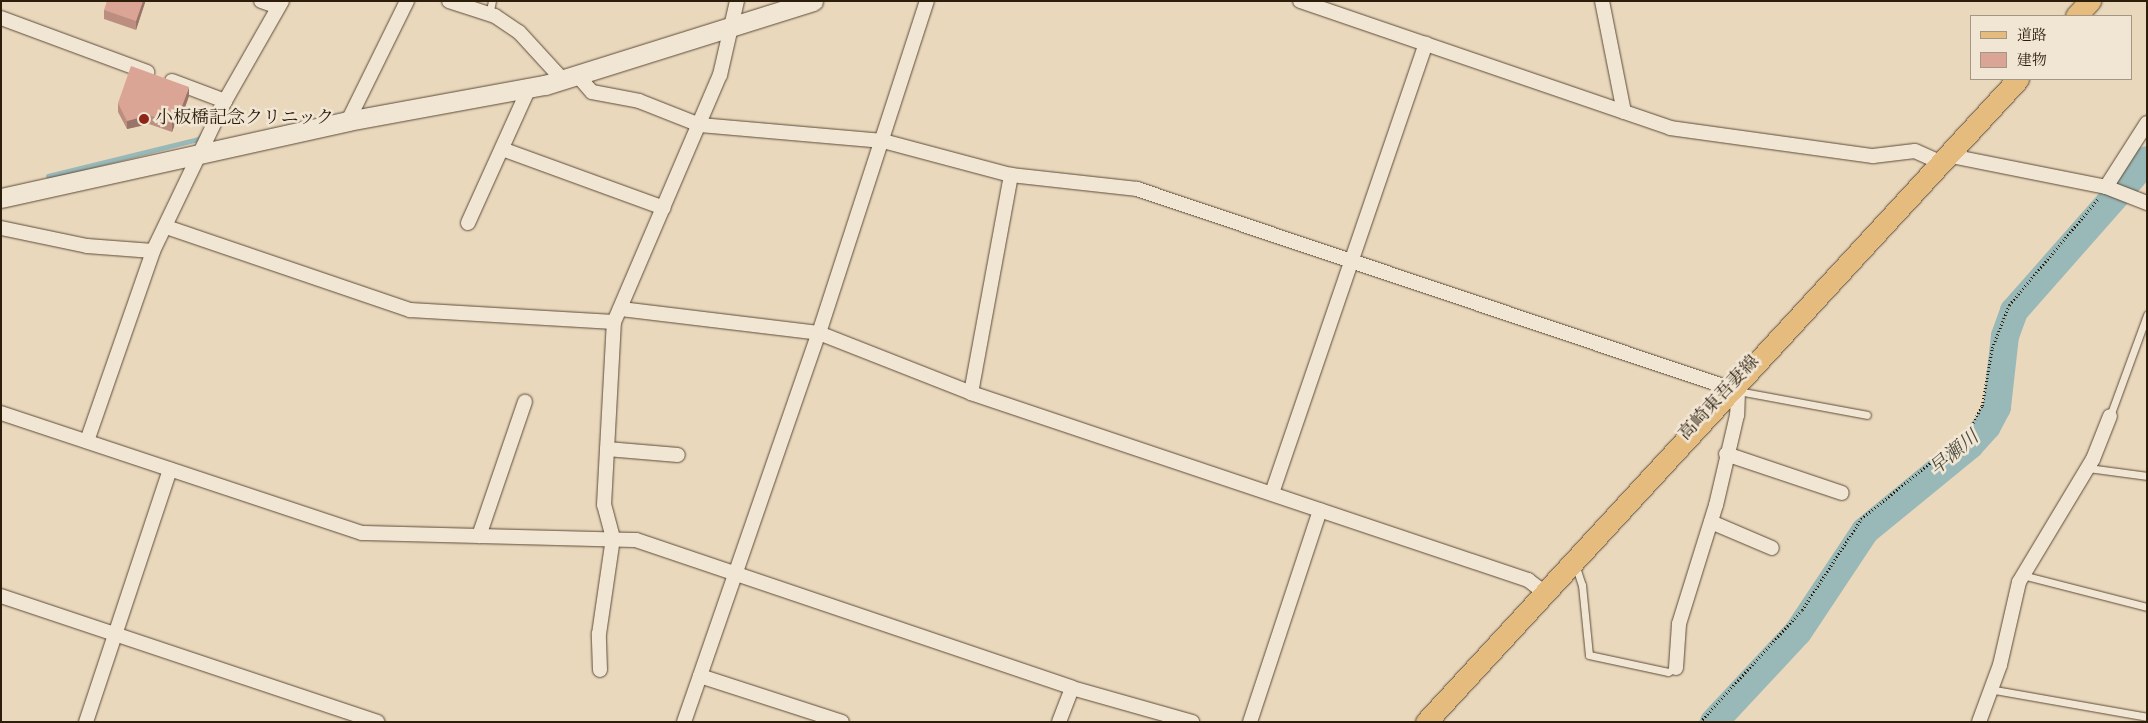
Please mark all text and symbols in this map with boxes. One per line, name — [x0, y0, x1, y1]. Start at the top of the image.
legend — [1970, 15, 2133, 80]
text: 道路 — [2017, 26, 2047, 47]
text: 建物 — [2017, 51, 2047, 72]
place label: 小板橋記念クリニック — [155, 108, 335, 130]
marker: 小板橋記念クリニック — [137, 112, 151, 126]
street label: 高崎東吾妻線 — [1675, 352, 1765, 446]
water label: 早瀬川 — [1926, 427, 1984, 481]

